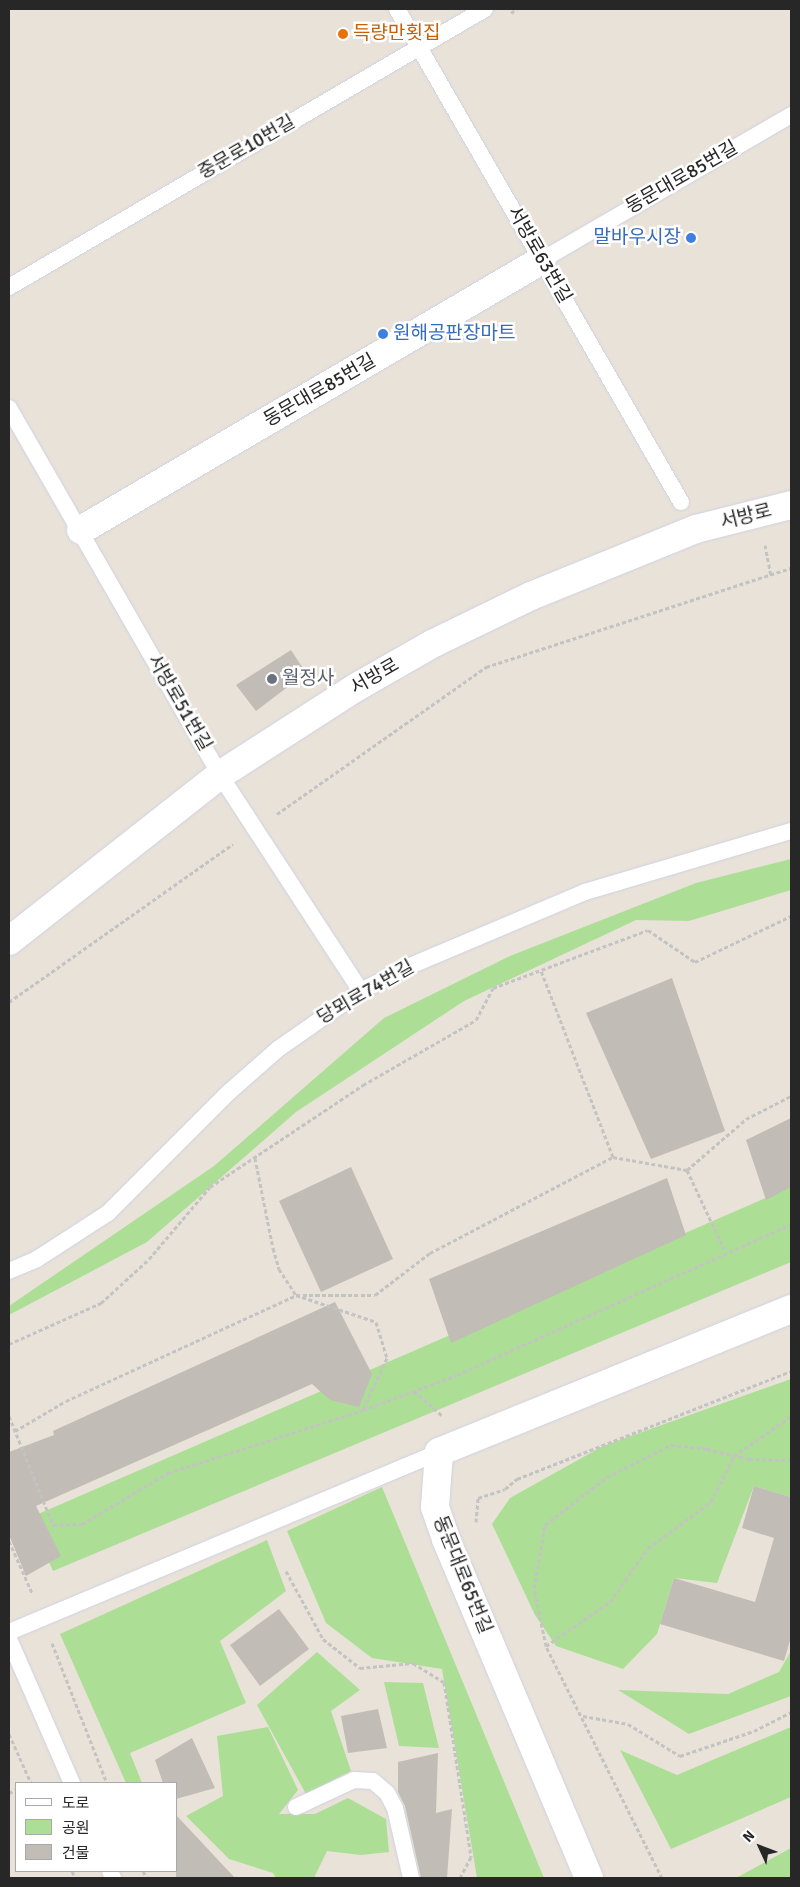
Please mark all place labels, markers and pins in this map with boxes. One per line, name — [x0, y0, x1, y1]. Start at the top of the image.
place label: 득량만횟집 — [353, 23, 440, 45]
marker: 득량만횟집 — [337, 28, 349, 40]
place label: 말바우시장 — [594, 227, 681, 249]
marker: 말바우시장 — [685, 232, 697, 244]
place label: 원해공판장마트 — [393, 323, 515, 345]
marker: 원해공판장마트 — [377, 328, 389, 340]
place label: 월정사 — [282, 668, 334, 690]
marker: 월정사 — [266, 673, 278, 685]

